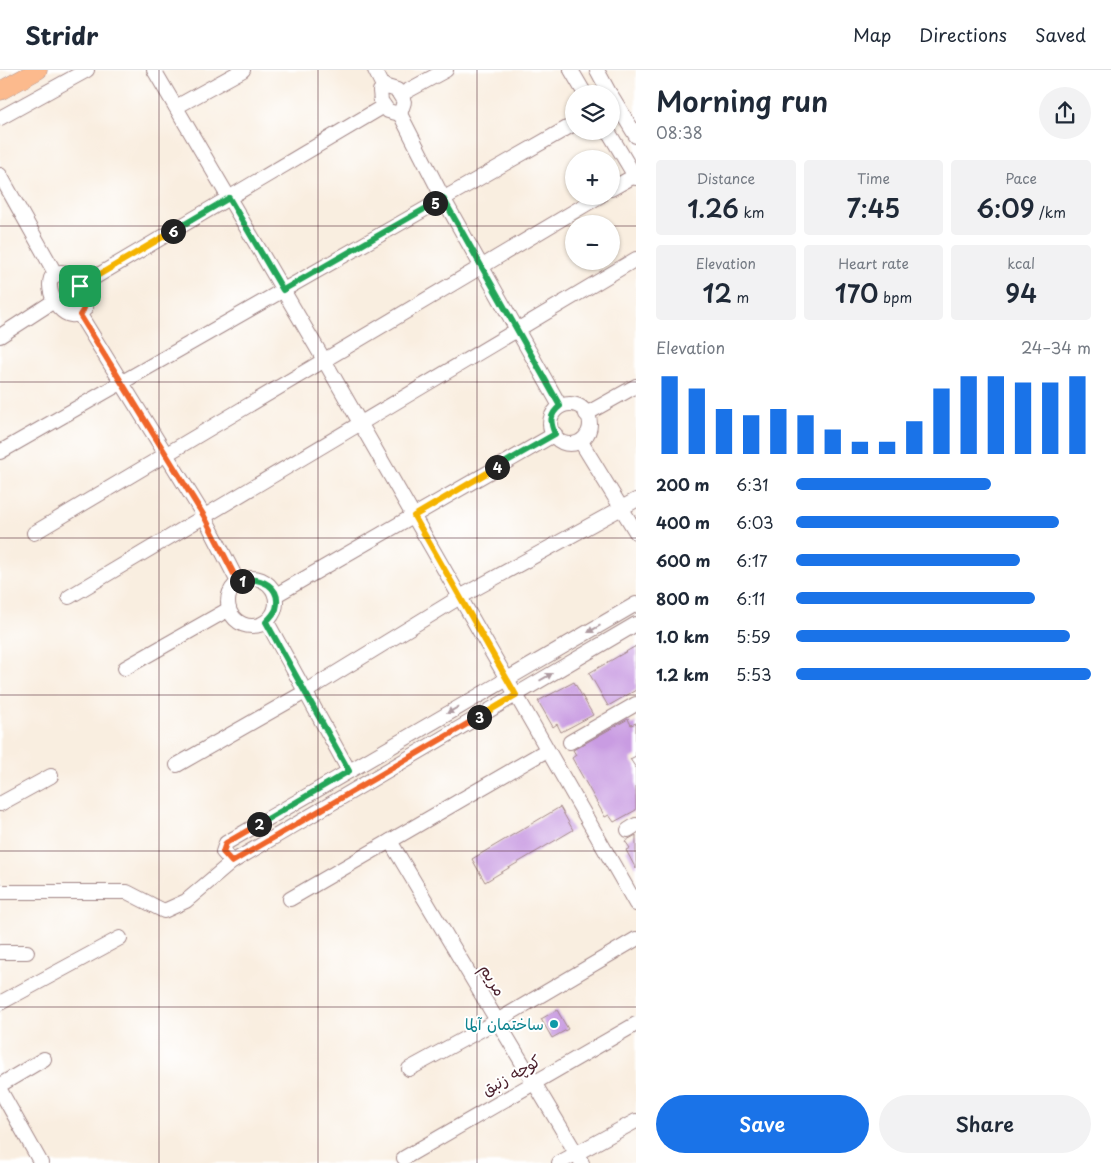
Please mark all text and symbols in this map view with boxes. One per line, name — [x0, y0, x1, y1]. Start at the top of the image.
text: Stridr — [25, 17, 98, 53]
text: Map — [853, 21, 891, 48]
text: Directions — [919, 21, 1007, 48]
text: Saved — [1035, 21, 1086, 48]
text: Morning run — [656, 79, 828, 122]
map controls — [565, 85, 620, 270]
button: layers — [565, 85, 620, 140]
button: share — [1039, 87, 1091, 139]
text: 08:38 — [656, 120, 703, 144]
button: + — [565, 150, 620, 205]
text: Distance — [696, 168, 755, 189]
text: Time — [857, 168, 890, 189]
text: Pace — [1005, 168, 1037, 189]
text: 1.26 — [687, 189, 739, 227]
text: 7:45 — [847, 189, 900, 227]
text: 6:09 — [976, 189, 1035, 227]
pin: 5 — [422, 190, 448, 216]
text: 5 — [431, 193, 440, 214]
text: km — [739, 202, 765, 223]
text: /km — [1035, 202, 1066, 223]
button: − — [565, 215, 620, 270]
pin: 6 — [160, 218, 186, 244]
text: 6 — [169, 221, 178, 242]
text: Elevation — [696, 253, 756, 274]
text: Heart rate — [838, 253, 909, 274]
text: kcal — [1007, 253, 1035, 274]
pin — [59, 265, 101, 307]
icon: arrive — [66, 272, 94, 300]
text: 12 — [703, 274, 732, 312]
text: 170 — [835, 274, 879, 312]
text: 94 — [1005, 274, 1037, 312]
text: m — [732, 287, 749, 308]
text: bpm — [879, 287, 912, 308]
text: Elevation — [656, 335, 725, 359]
text: 24–34 m — [1021, 335, 1091, 359]
pin: 4 — [484, 454, 510, 480]
text: 4 — [493, 457, 502, 478]
text: 200 m — [656, 472, 710, 496]
text: 6:31 — [736, 472, 769, 496]
text: 400 m — [656, 510, 710, 534]
text: 6:03 — [736, 510, 774, 534]
text: 600 m — [656, 548, 710, 572]
text: 6:17 — [736, 548, 768, 572]
pin: 1 — [230, 568, 254, 594]
text: 1 — [239, 571, 246, 592]
text: 800 m — [656, 586, 709, 610]
text: 6:11 — [736, 586, 765, 610]
one-way arrow — [587, 624, 600, 633]
text: 1.0 km — [656, 624, 709, 648]
text: 5:59 — [736, 624, 771, 648]
text: 1.2 km — [656, 662, 709, 686]
text: 5:53 — [736, 662, 771, 686]
one-way arrow — [539, 673, 552, 682]
pin: 3 — [466, 704, 492, 730]
one-way arrow — [447, 706, 460, 715]
text: 3 — [475, 707, 484, 728]
pin: 2 — [246, 812, 272, 836]
text: 2 — [255, 814, 264, 835]
street label: مریم — [473, 959, 513, 1001]
place label: ساختمان آلما — [465, 1011, 544, 1035]
marker: ساختمان آلما — [548, 1018, 560, 1030]
street label: کوچه زنبق — [477, 1048, 545, 1101]
button: Save — [656, 1095, 869, 1153]
button: Share — [879, 1095, 1091, 1153]

